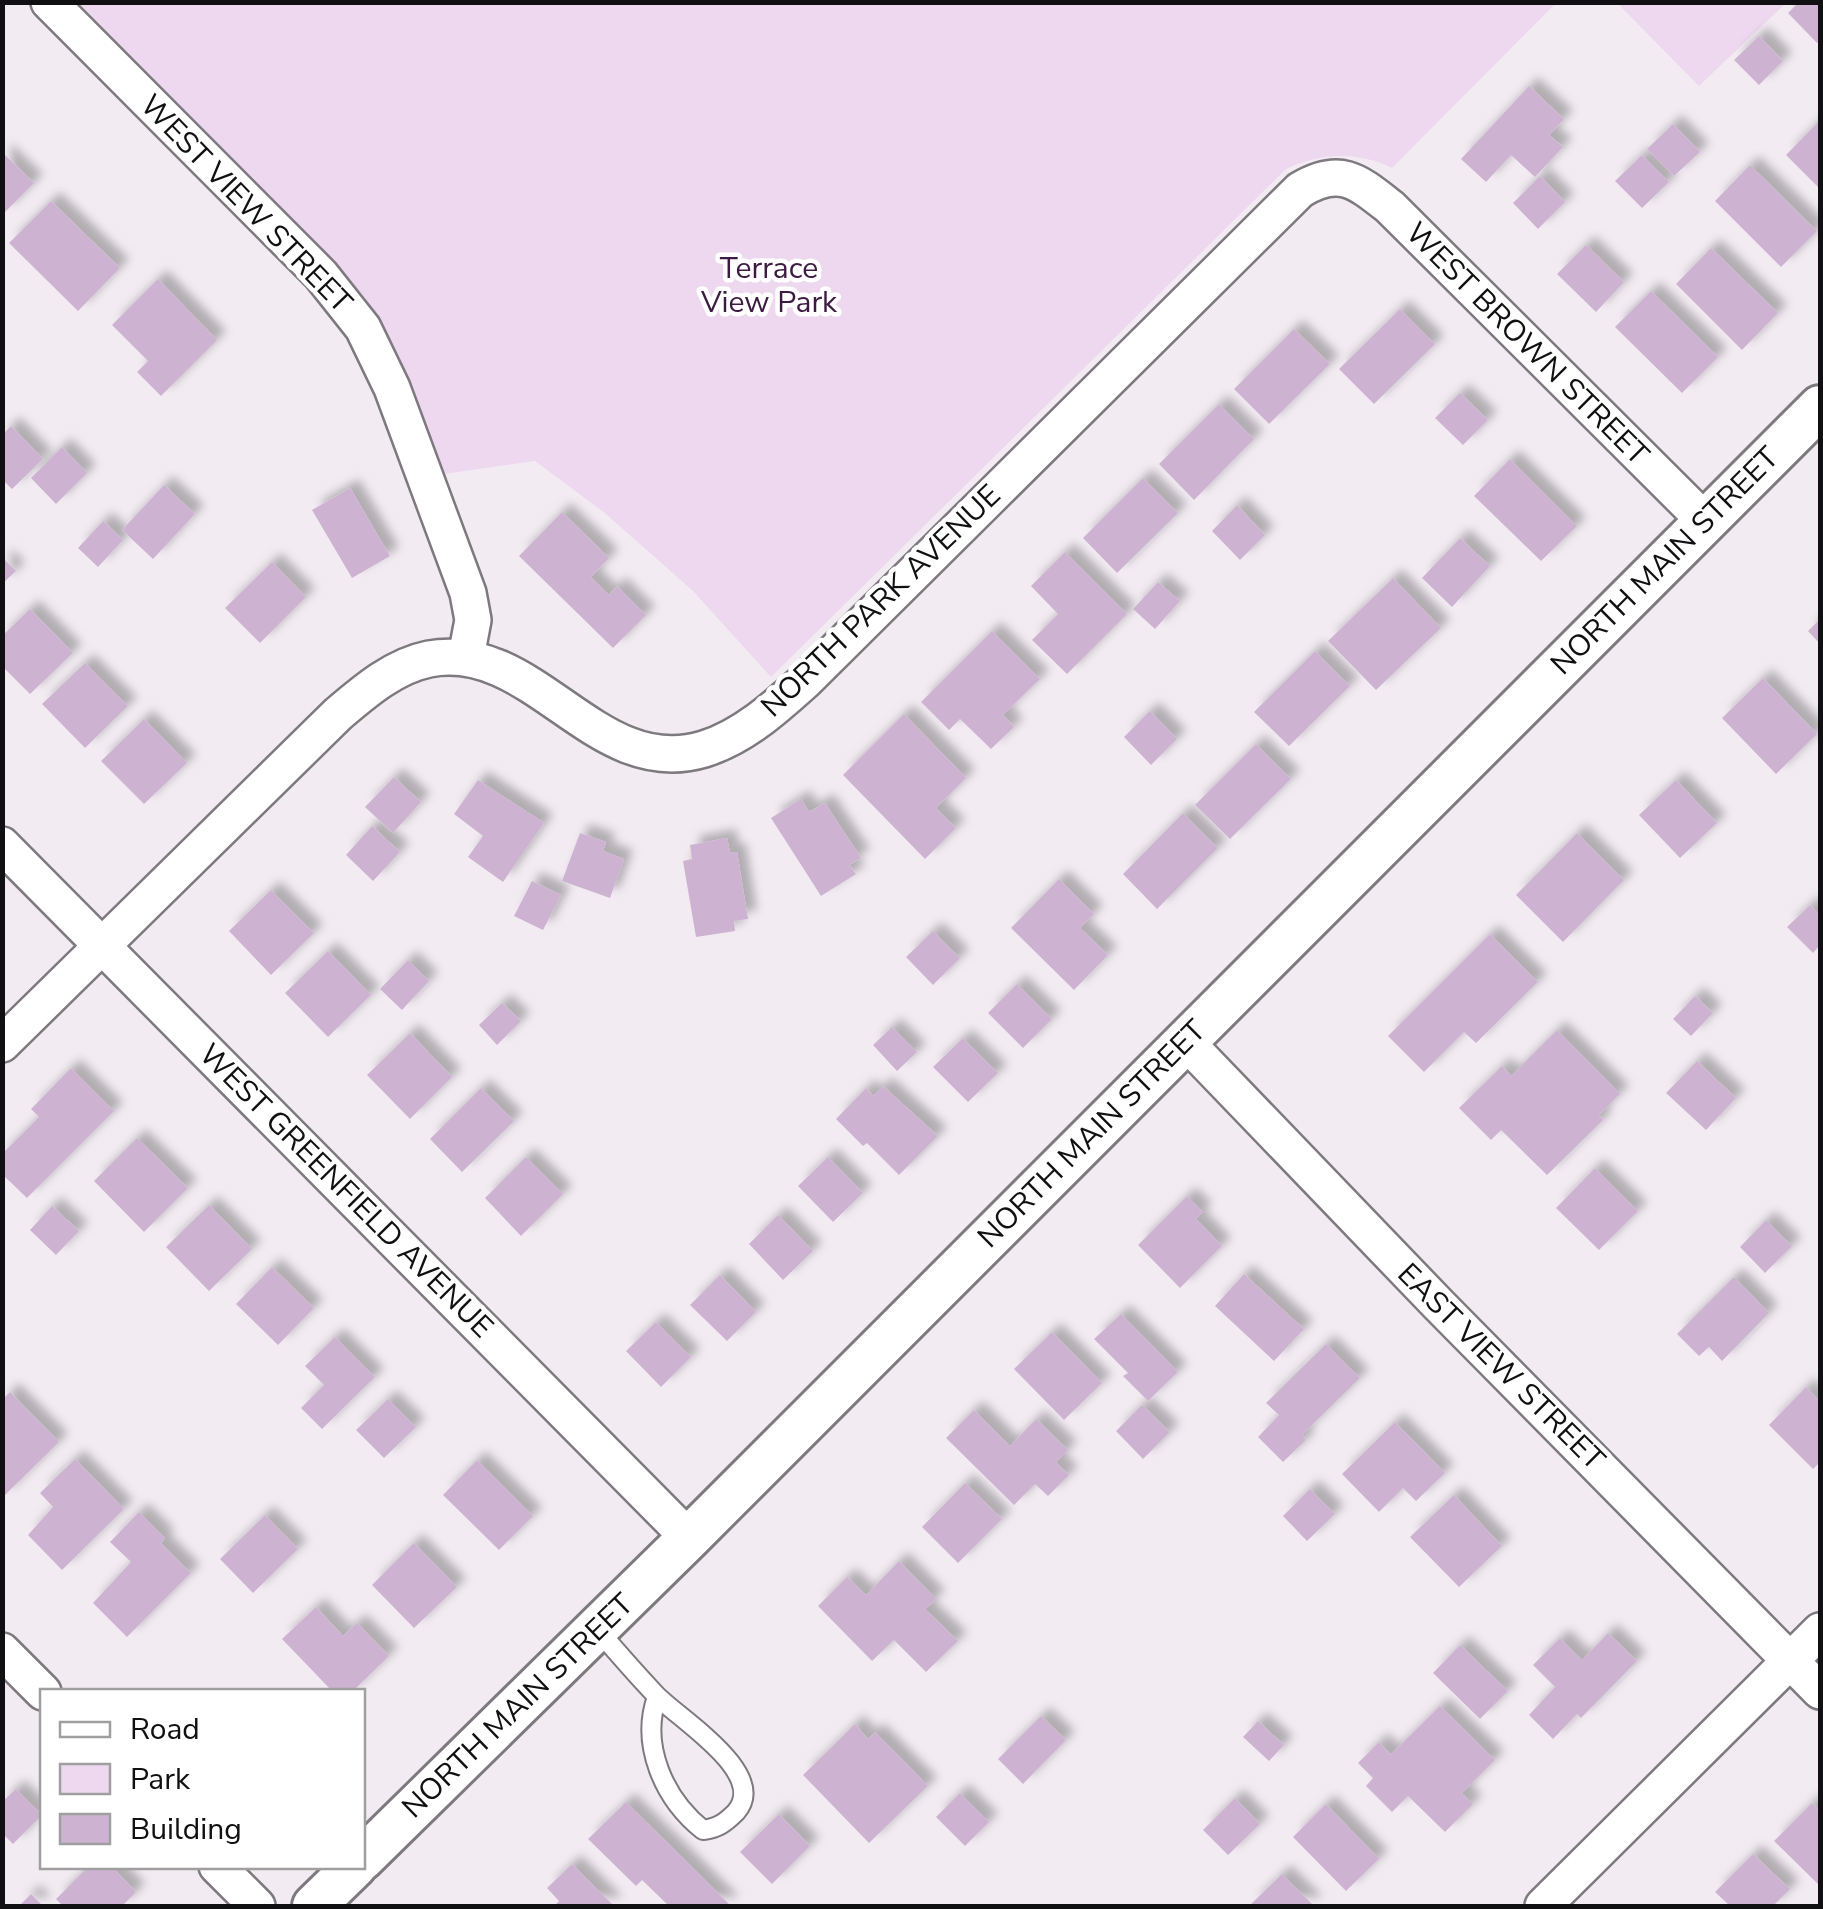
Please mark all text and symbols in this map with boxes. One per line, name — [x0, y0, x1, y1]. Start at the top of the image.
street label: WEST VIEW STREET — [131, 86, 361, 322]
street label: WEST BROWN STREET — [1396, 213, 1658, 475]
park label: Terrace View Park — [700, 248, 838, 323]
street label: NORTH MAIN STREET — [1542, 438, 1788, 684]
street label: NORTH PARK AVENUE — [752, 476, 1010, 726]
street label: NORTH MAIN STREET — [969, 1011, 1215, 1257]
street label: WEST GREENFIELD AVENUE — [190, 1035, 502, 1347]
street label: EAST VIEW STREET — [1388, 1254, 1614, 1480]
street label: NORTH MAIN STREET — [393, 1585, 643, 1827]
legend — [40, 1689, 365, 1869]
text: Road — [130, 1709, 200, 1750]
text: Park — [130, 1759, 191, 1800]
text: Building — [130, 1809, 242, 1850]

